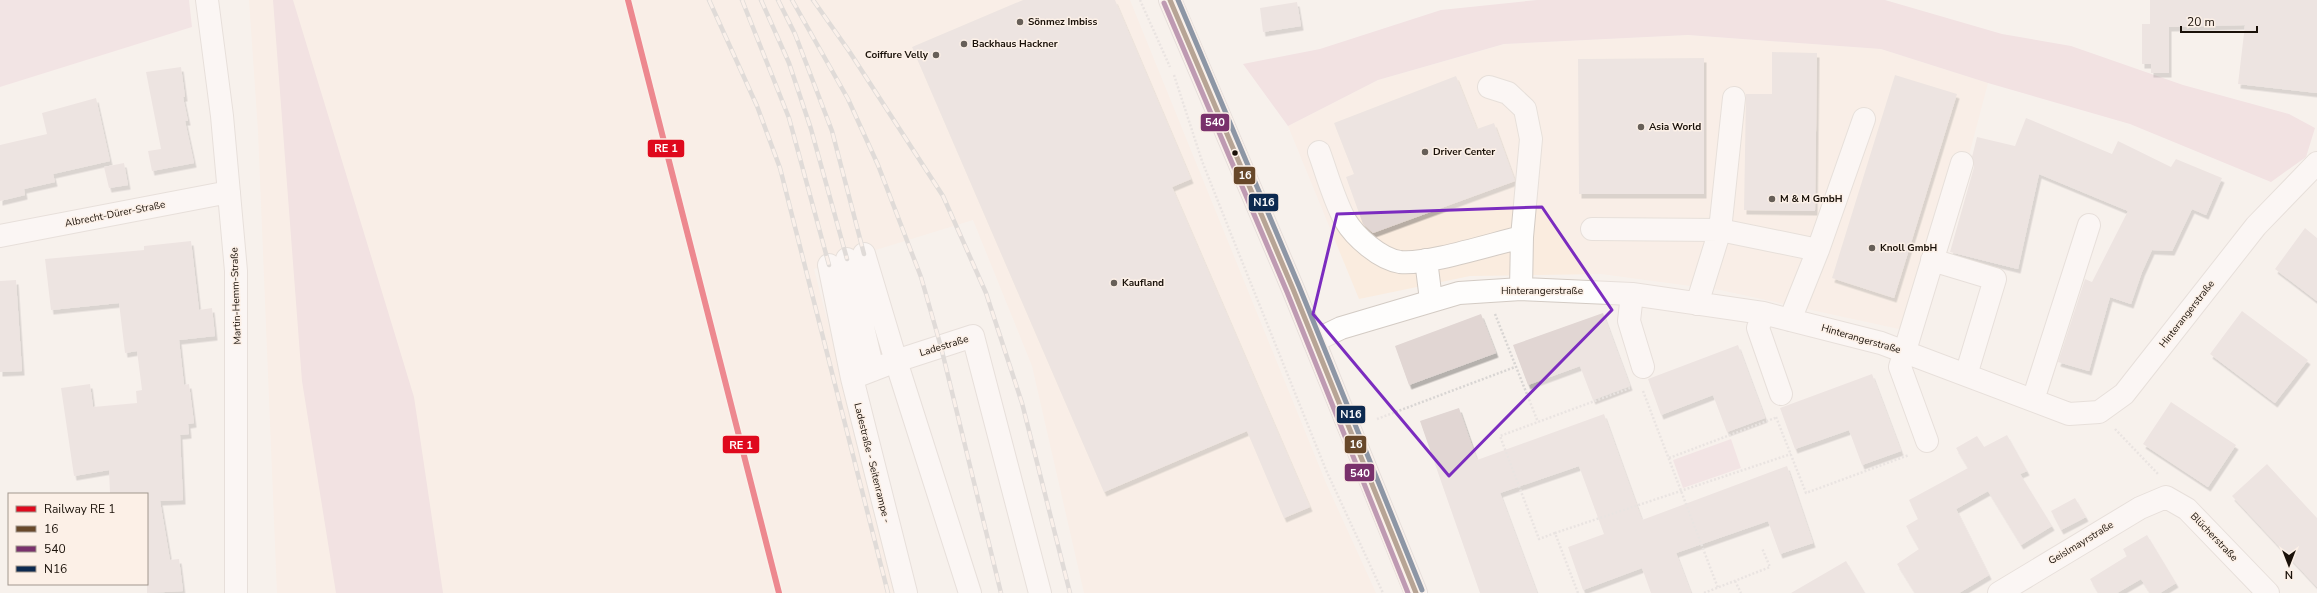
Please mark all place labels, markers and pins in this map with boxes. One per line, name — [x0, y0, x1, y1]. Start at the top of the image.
place label: Sönmez Imbiss — [1028, 15, 1097, 29]
marker: Sönmez Imbiss — [1015, 17, 1025, 27]
place label: Backhaus Hackner — [972, 37, 1058, 51]
marker: Backhaus Hackner — [959, 39, 969, 49]
place label: Coiffure Velly — [865, 48, 929, 62]
marker: Coiffure Velly — [931, 50, 941, 60]
place label: Asia World — [1649, 120, 1701, 134]
marker: Asia World — [1636, 122, 1646, 132]
place label: Driver Center — [1433, 145, 1495, 159]
marker: Driver Center — [1420, 147, 1430, 157]
unlabelled marker — [1230, 148, 1240, 158]
place label: M & M GmbH — [1780, 192, 1843, 206]
marker: M & M GmbH — [1767, 194, 1777, 204]
place label: Knoll GmbH — [1880, 241, 1937, 255]
marker: Knoll GmbH — [1867, 243, 1877, 253]
place label: Kaufland — [1122, 276, 1164, 290]
marker: Kaufland — [1109, 278, 1119, 288]

